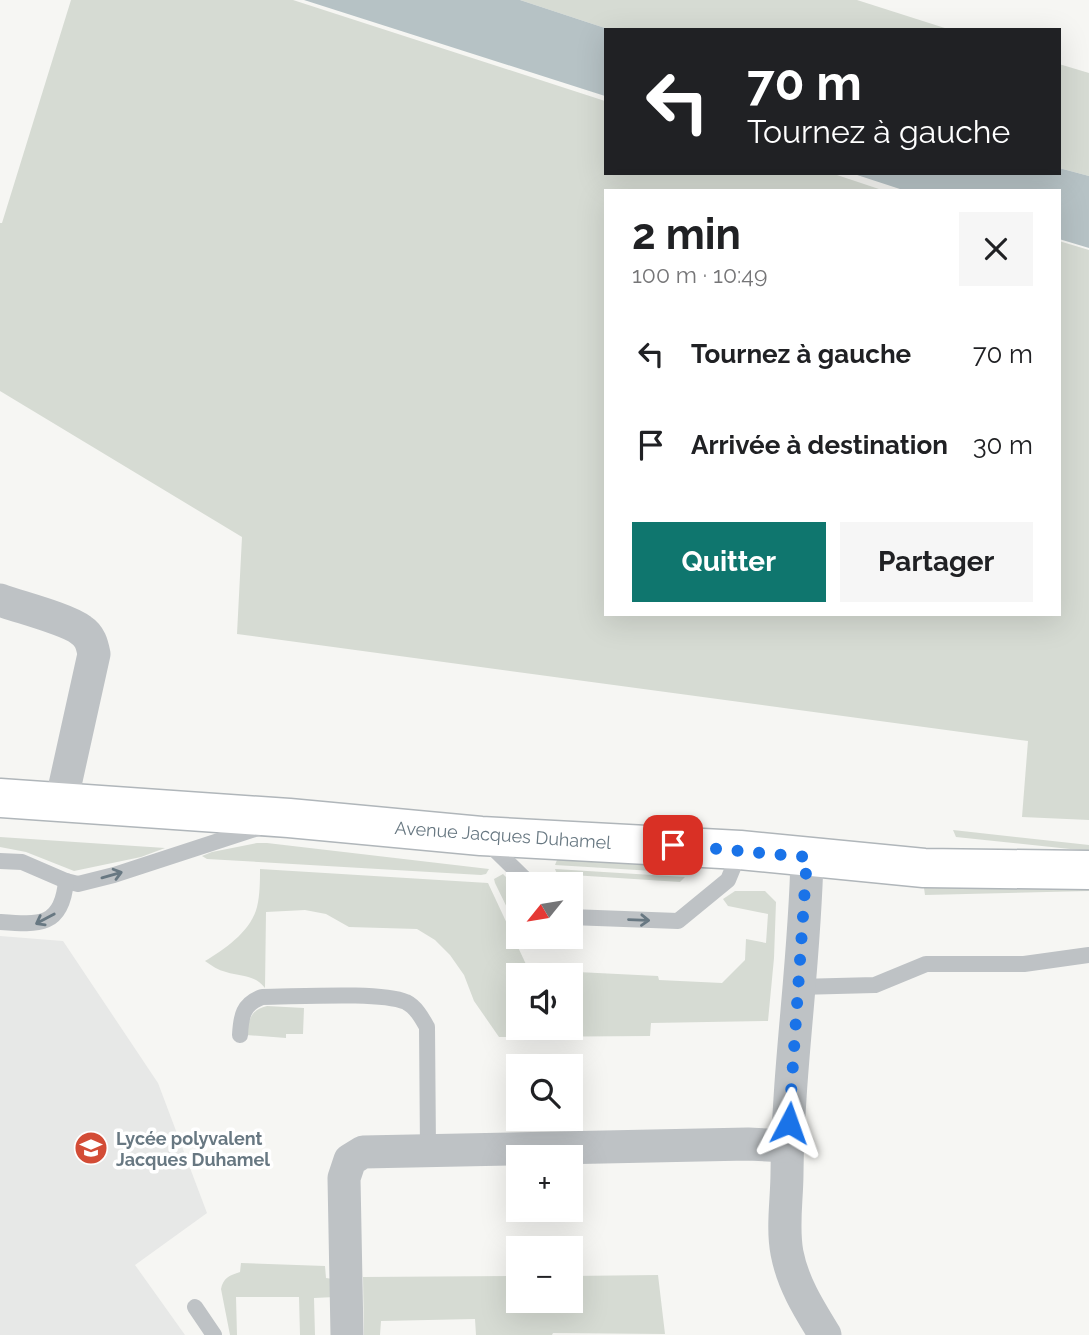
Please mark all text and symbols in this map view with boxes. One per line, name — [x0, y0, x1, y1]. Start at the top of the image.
text: 70 m — [747, 54, 862, 111]
icon: left — [632, 56, 723, 147]
text: Tournez à gauche — [747, 113, 1010, 150]
text: 2 min — [632, 210, 741, 259]
button: close — [959, 212, 1033, 286]
text: 100 m · 10:49 — [632, 261, 767, 288]
icon: left — [632, 335, 670, 373]
text: Tournez à gauche — [691, 339, 911, 369]
text: 70 m — [973, 339, 1033, 369]
icon: arrive — [632, 426, 670, 464]
text: Arrivée à destination — [691, 430, 948, 460]
text: 30 m — [973, 430, 1033, 460]
button: Quitter — [632, 522, 826, 602]
button: Partager — [840, 522, 1033, 602]
pin — [643, 815, 703, 875]
street label: Avenue Jacques Duhamel — [394, 817, 612, 853]
icon: arrive — [654, 826, 692, 864]
one-way arrow — [101, 867, 123, 880]
north arrow — [506, 872, 583, 948]
map controls — [506, 872, 583, 1313]
one-way arrow — [36, 912, 56, 926]
one-way arrow — [627, 913, 650, 926]
button: sound — [506, 963, 583, 1040]
button: search — [506, 1054, 583, 1131]
position arrow — [752, 1086, 826, 1160]
place label: Lycée polyvalent Jacques Duhamel — [116, 1128, 270, 1170]
school or university icon: Lycée polyvalent Jacques Duhamel — [72, 1129, 110, 1167]
button: + — [506, 1145, 583, 1222]
button: − — [506, 1236, 583, 1313]

